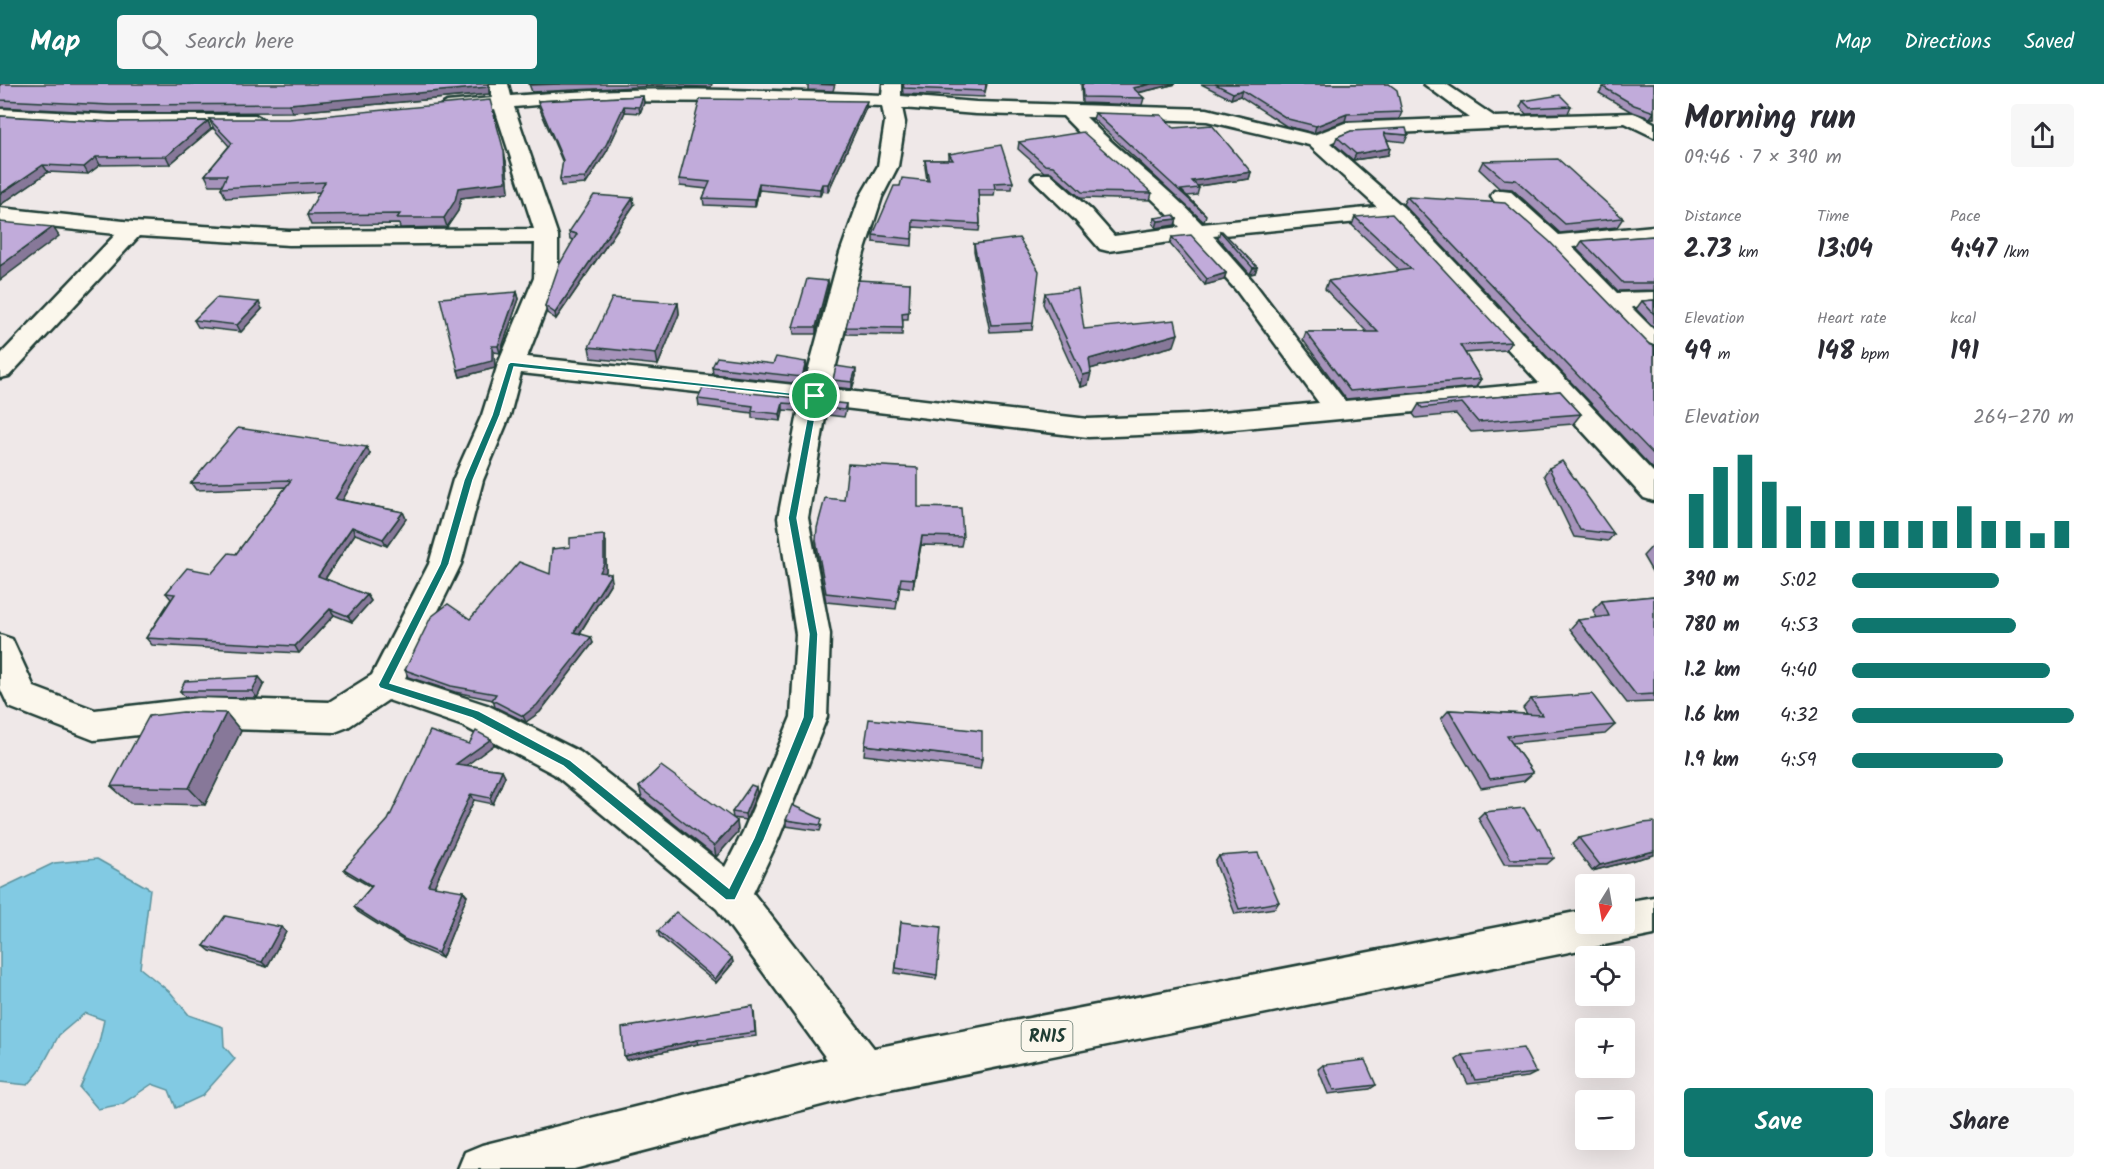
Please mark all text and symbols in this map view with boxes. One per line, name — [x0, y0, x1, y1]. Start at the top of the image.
search box — [117, 15, 537, 69]
text: Map — [30, 20, 81, 65]
text: Search here — [186, 25, 294, 60]
icon: search — [138, 26, 171, 59]
text: Map — [1835, 26, 1871, 59]
text: Directions — [1904, 26, 1991, 59]
text: Saved — [2024, 26, 2074, 59]
text: Morning run — [1684, 93, 1856, 146]
button: share — [2011, 104, 2074, 167]
text: 09:46 · 7 × 390 m — [1684, 142, 1842, 174]
text: Distance — [1684, 204, 1742, 229]
text: Time — [1817, 204, 1849, 229]
text: Pace — [1950, 204, 1981, 229]
text: 2.73 — [1684, 229, 1732, 271]
text: 13:04 — [1817, 229, 1873, 271]
text: 4:47 — [1950, 229, 1997, 271]
text: km — [1732, 240, 1758, 265]
text: /km — [1997, 240, 2029, 265]
text: Elevation — [1684, 306, 1745, 331]
text: Heart rate — [1817, 306, 1887, 331]
text: kcal — [1950, 306, 1976, 331]
text: 49 — [1684, 331, 1711, 373]
text: 148 — [1817, 331, 1854, 373]
text: 191 — [1950, 331, 1979, 373]
text: m — [1711, 342, 1730, 367]
text: bpm — [1854, 342, 1890, 367]
pin — [789, 370, 840, 421]
icon: arrive — [798, 379, 831, 412]
text: Elevation — [1684, 402, 1760, 434]
text: 264–270 m — [1973, 402, 2074, 434]
text: 390 m — [1684, 565, 1739, 597]
text: 5:02 — [1780, 565, 1817, 597]
text: 780 m — [1684, 610, 1740, 642]
text: 4:53 — [1780, 610, 1818, 642]
text: 1.2 km — [1684, 655, 1740, 687]
text: 4:40 — [1780, 655, 1817, 687]
text: 1.6 km — [1684, 700, 1740, 732]
text: 4:32 — [1780, 700, 1819, 732]
text: 1.9 km — [1684, 745, 1739, 777]
text: 4:59 — [1780, 745, 1816, 777]
north arrow — [1575, 874, 1635, 934]
map controls — [1575, 874, 1635, 1150]
button: locate — [1575, 946, 1635, 1006]
button: + — [1575, 1018, 1635, 1078]
road number: RN15 — [1022, 1021, 1072, 1051]
button: Save — [1684, 1088, 1873, 1157]
button: Share — [1885, 1088, 2074, 1157]
button: − — [1575, 1090, 1635, 1150]

